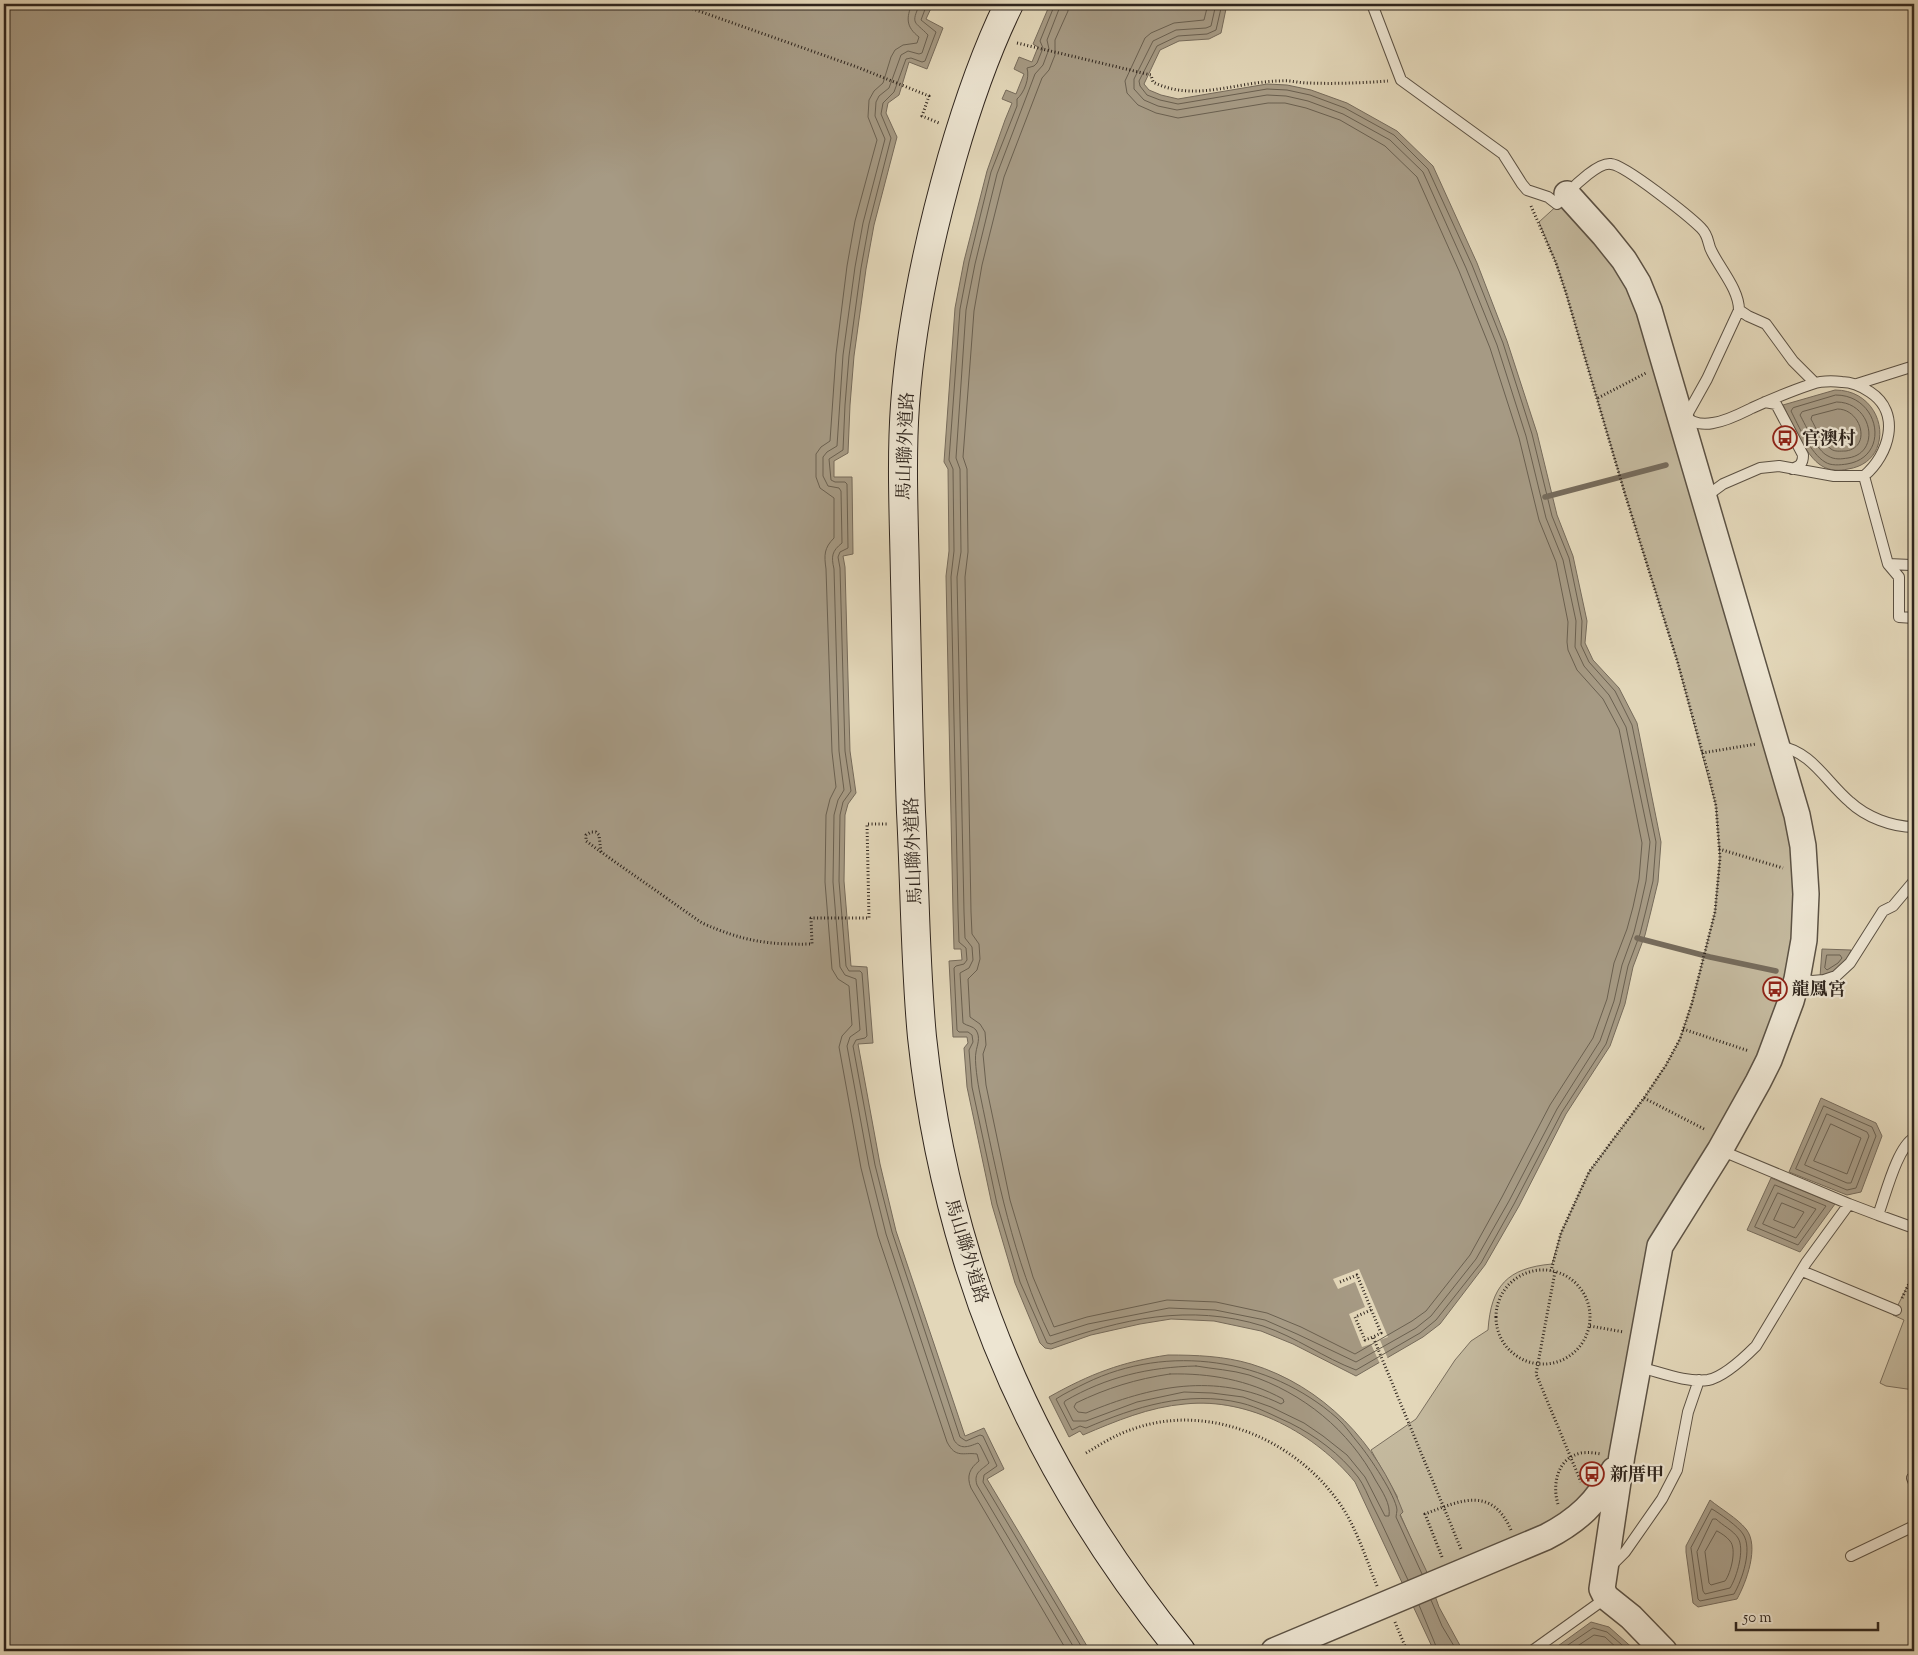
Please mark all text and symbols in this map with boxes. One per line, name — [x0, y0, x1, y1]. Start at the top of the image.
street label: 馬山聯外道路 — [892, 392, 922, 500]
bus stop icon: 官澳村 — [1772, 425, 1798, 451]
place label: 官澳村 — [1802, 427, 1856, 453]
street label: 馬山聯外道路 — [900, 797, 930, 905]
bus stop icon: 龍鳳宮 — [1762, 976, 1788, 1002]
place label: 龍鳳宮 — [1792, 978, 1846, 1004]
street label: 馬山聯外道路 — [937, 1196, 993, 1307]
bus stop icon: 新厝甲 — [1579, 1461, 1605, 1487]
place label: 新厝甲 — [1610, 1463, 1664, 1489]
scale bar — [1736, 1600, 1878, 1632]
text: 50 m — [1742, 1608, 1772, 1629]

